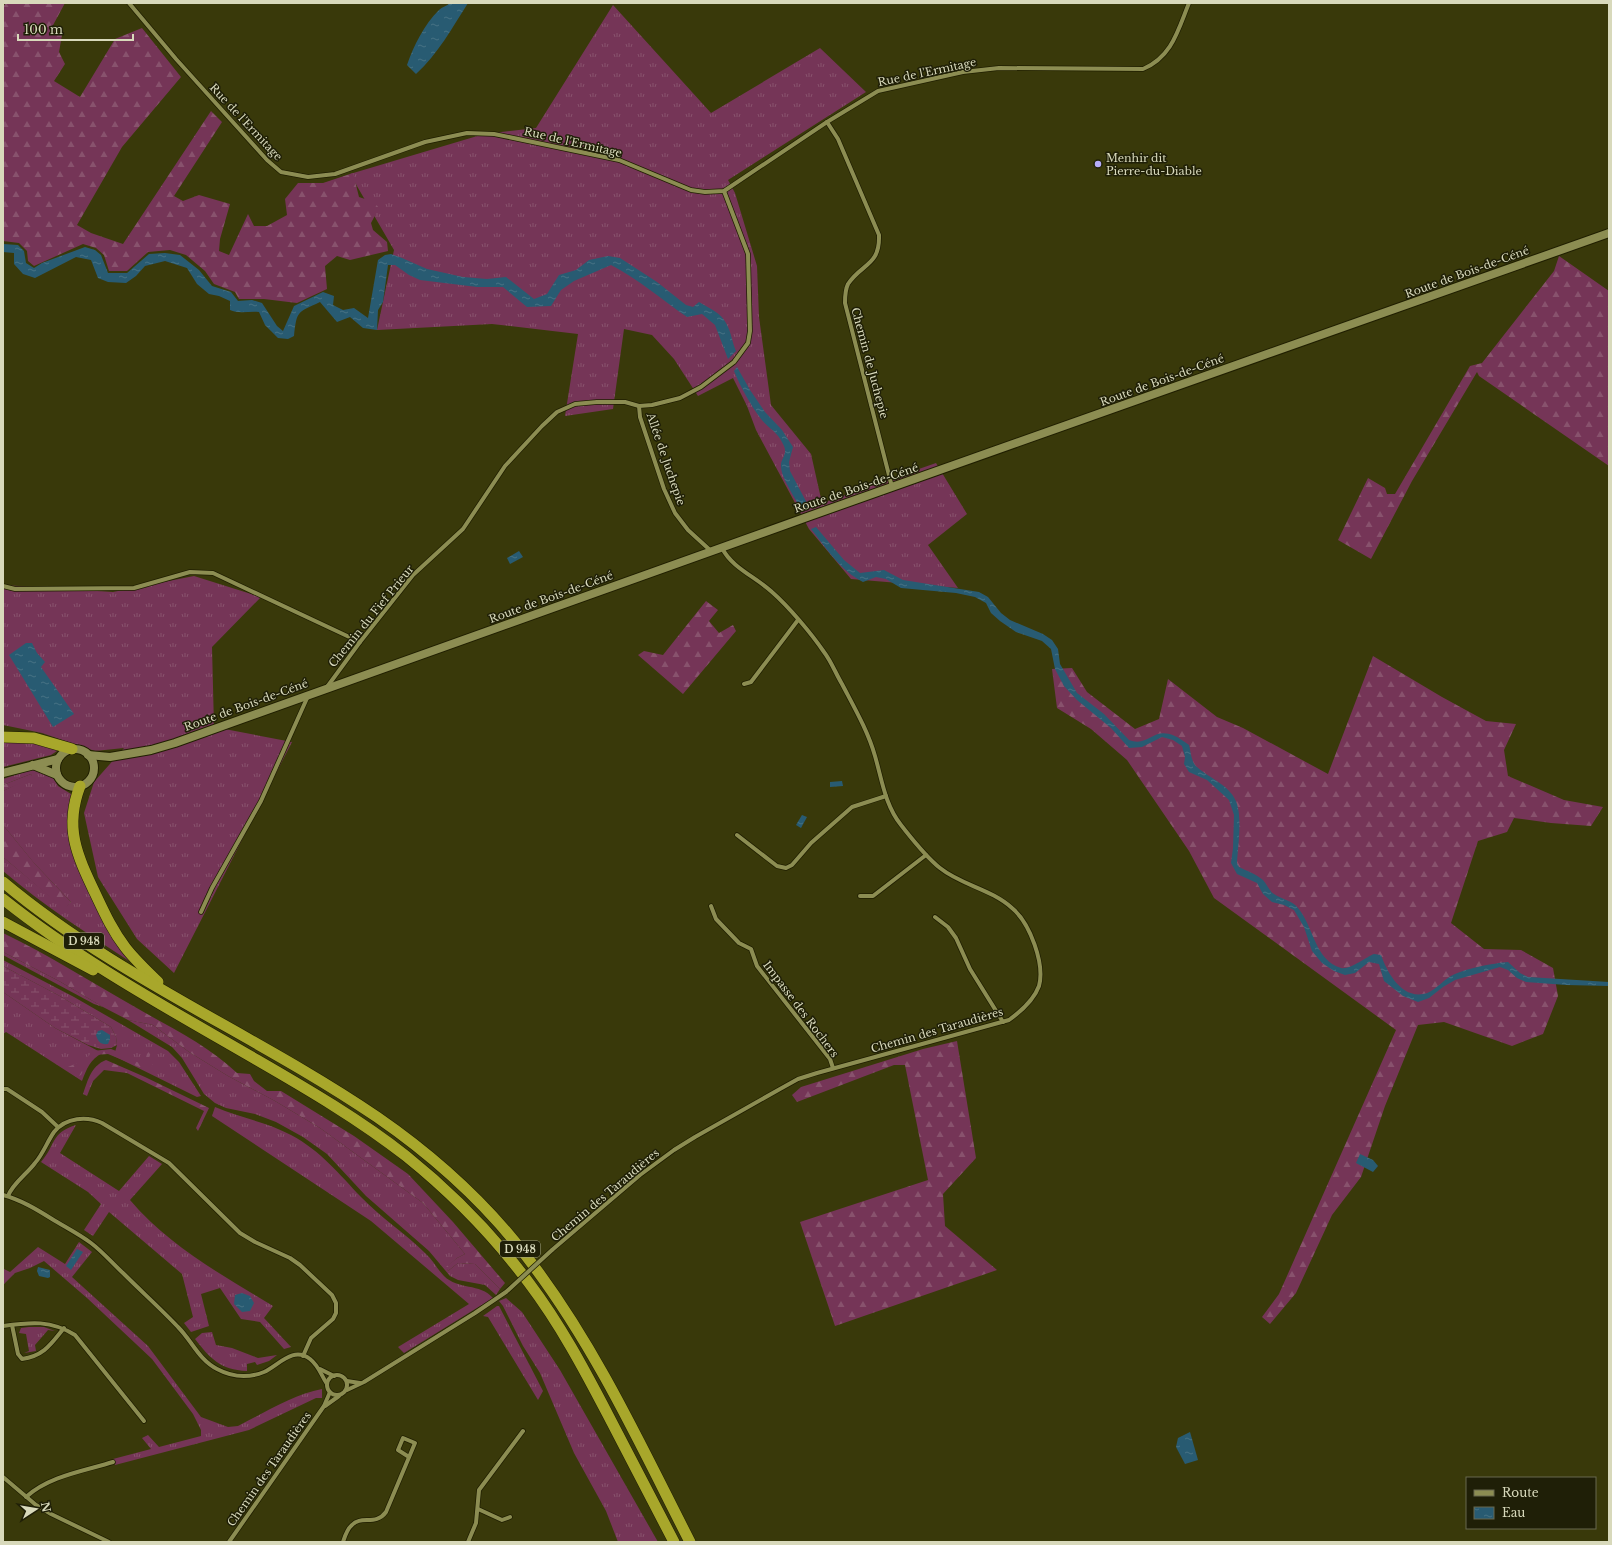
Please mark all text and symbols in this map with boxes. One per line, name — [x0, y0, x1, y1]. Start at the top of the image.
scale bar — [18, 16, 133, 42]
text: 100 m — [24, 22, 63, 37]
street label: Rue de l'Ermitage — [877, 55, 977, 89]
street label: Rue de l'Ermitage — [207, 81, 285, 163]
street label: Rue de l'Ermitage — [523, 124, 623, 160]
place label: Menhir dit Pierre-du-Diable — [1106, 151, 1202, 178]
marker: Menhir dit Pierre-du-Diable — [1093, 159, 1103, 169]
street label: Route de Bois-de-Céné — [1403, 243, 1531, 301]
street label: Chemin de Juchepie — [848, 306, 892, 420]
street label: Route de Bois-de-Céné — [1098, 351, 1226, 409]
street label: Allée de Juchepie — [643, 410, 688, 507]
street label: Route de Bois-de-Céné — [792, 460, 920, 516]
street label: Chemin du Fief Prieur — [325, 561, 417, 670]
street label: Route de Bois-de-Céné — [487, 568, 615, 626]
street label: Route de Bois-de-Céné — [182, 676, 310, 734]
road number: D 948 — [64, 933, 104, 949]
street label: Impasse des Rochers — [760, 958, 842, 1060]
street label: Chemin des Taraudières — [869, 1004, 1005, 1056]
street label: Chemin des Taraudières — [548, 1146, 662, 1244]
road number: D 948 — [500, 1241, 540, 1257]
street label: Chemin des Taraudières — [224, 1409, 314, 1529]
legend — [1466, 1477, 1596, 1529]
text: Route — [1502, 1485, 1539, 1500]
north arrow — [16, 1489, 56, 1529]
text: N — [38, 1500, 54, 1514]
text: Eau — [1502, 1505, 1525, 1520]

